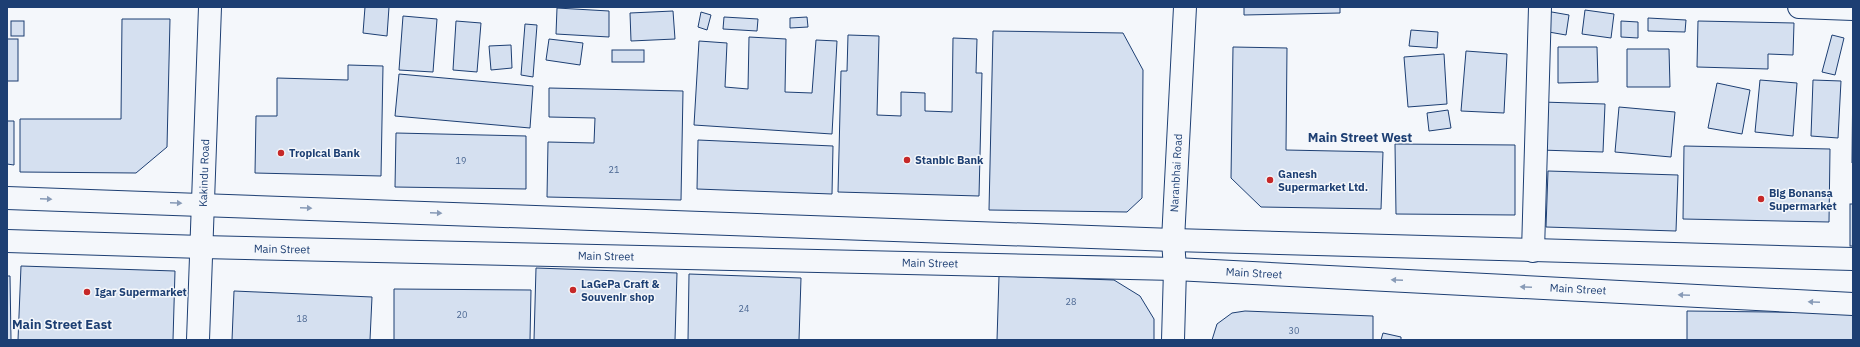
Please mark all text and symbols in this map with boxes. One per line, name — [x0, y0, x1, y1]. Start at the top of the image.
district label: Main Street West — [1308, 129, 1412, 146]
street label: Naranbhai Road — [1167, 133, 1185, 213]
street label: Kakindu Road — [196, 139, 212, 207]
place label: Tropical Bank — [289, 146, 360, 160]
marker: Tropical Bank — [276, 148, 286, 158]
place label: Stanbic Bank — [915, 153, 984, 167]
house number: 19 — [456, 155, 466, 166]
marker: Stanbic Bank — [902, 155, 912, 165]
house number: 21 — [609, 164, 619, 175]
place label: Ganesh Supermarket Ltd. — [1278, 167, 1368, 194]
marker: Ganesh Supermarket Ltd. — [1265, 175, 1275, 185]
place label: Big Bonansa Supermarket — [1769, 186, 1837, 213]
marker: Big Bonansa Supermarket — [1756, 194, 1766, 204]
one-way arrow — [40, 196, 52, 203]
one-way arrow — [170, 200, 183, 206]
one-way arrow — [300, 204, 312, 211]
one-way arrow — [430, 209, 442, 216]
street label: Main Street — [254, 242, 311, 256]
street label: Main Street — [578, 249, 635, 263]
street label: Main Street — [902, 256, 959, 270]
street label: Main Street — [1225, 265, 1283, 281]
place label: LaGePa Craft & Souvenir shop — [581, 277, 660, 304]
one-way arrow — [1390, 277, 1403, 283]
street label: Main Street — [1549, 281, 1607, 297]
one-way arrow — [1520, 283, 1532, 290]
place label: Igar Supermarket — [95, 285, 187, 299]
marker: LaGePa Craft & Souvenir shop — [568, 285, 578, 295]
marker: Igar Supermarket — [82, 287, 92, 297]
one-way arrow — [1677, 292, 1690, 298]
house number: 28 — [1066, 296, 1076, 307]
one-way arrow — [1808, 298, 1820, 305]
house number: 24 — [739, 303, 749, 314]
house number: 20 — [457, 309, 467, 320]
house number: 18 — [297, 313, 307, 324]
district label: Main Street East — [12, 316, 112, 333]
house number: 30 — [1289, 325, 1299, 336]

